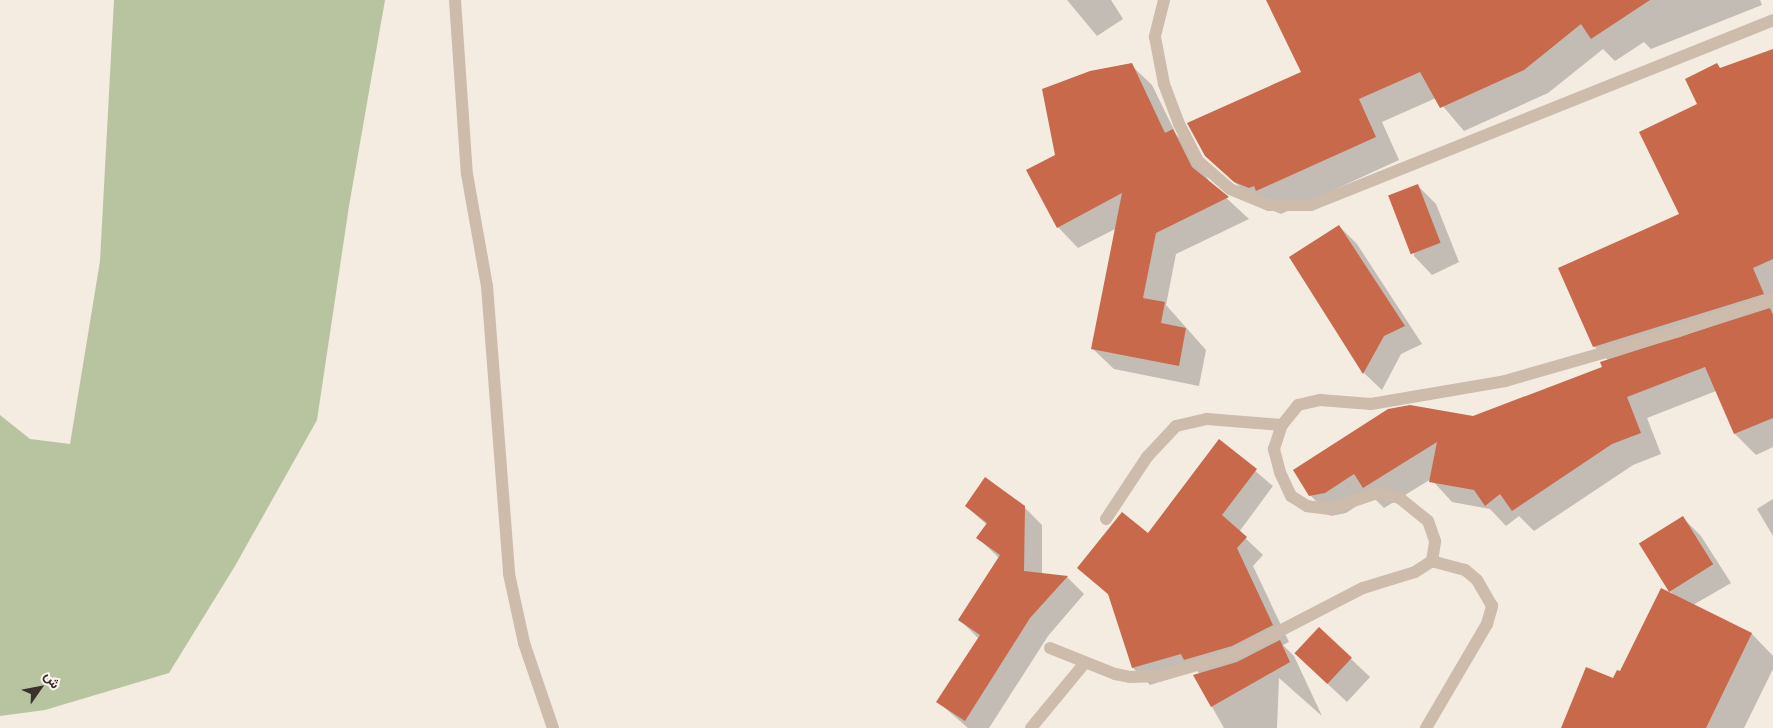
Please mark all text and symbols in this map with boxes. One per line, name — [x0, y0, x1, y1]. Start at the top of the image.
north arrow — [15, 663, 65, 713]
text: ش — [41, 668, 65, 691]

